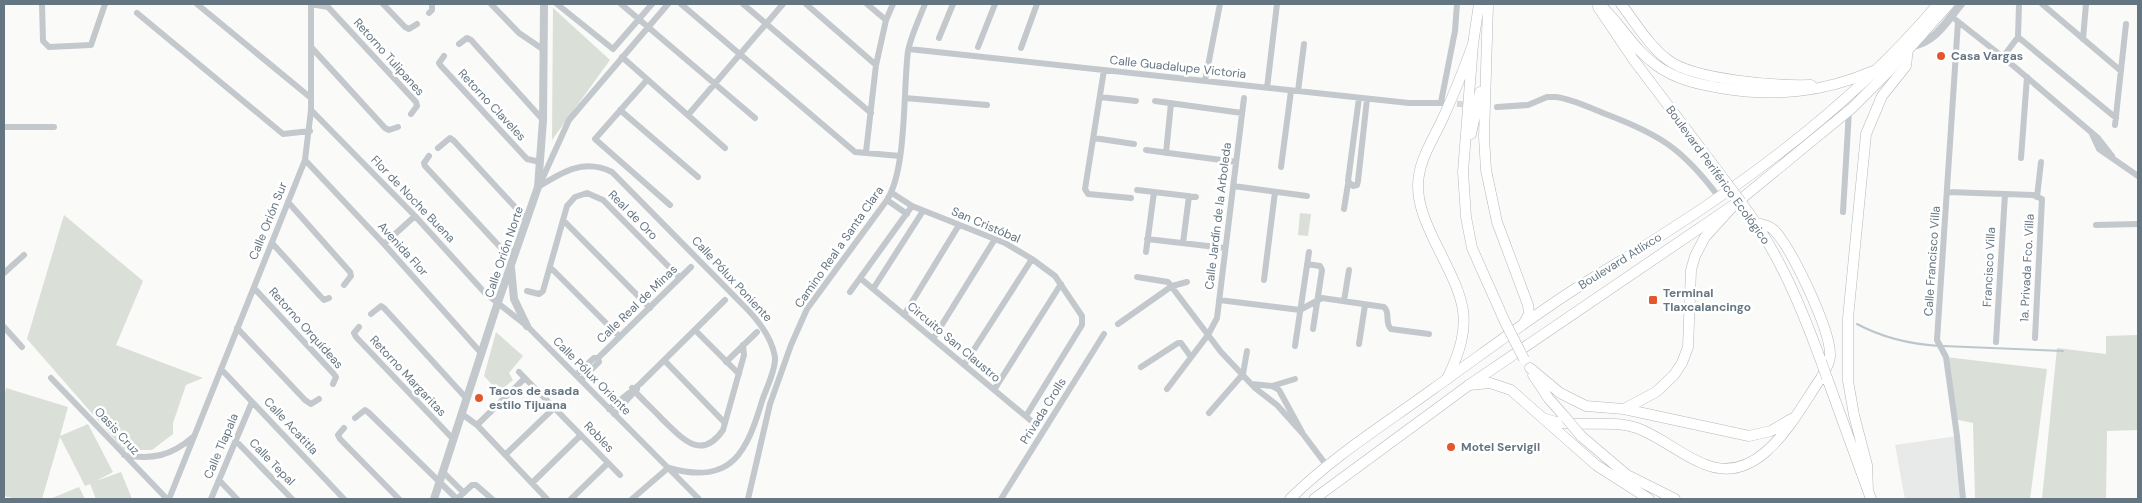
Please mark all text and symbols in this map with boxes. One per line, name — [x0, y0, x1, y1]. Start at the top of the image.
street label: Retorno Tulipanes — [350, 15, 428, 99]
place label: Casa Vargas — [1951, 48, 2023, 64]
marker: Casa Vargas — [1935, 50, 1947, 62]
street label: Calle Guadalupe Victoria — [1109, 52, 1247, 82]
street label: Retorno Claveles — [455, 66, 529, 144]
street label: Boulevard Periférico Ecológico — [1662, 102, 1774, 248]
street label: Calle Jardín de la Arboleda — [1201, 142, 1235, 290]
street label: Flor de Noche Buena — [367, 152, 459, 246]
street label: Calle Orión Sur — [245, 179, 291, 262]
street label: Camino Real a Santa Clara — [791, 183, 887, 311]
street label: Real de Oro — [605, 187, 661, 243]
street label: San Cristóbal — [949, 203, 1023, 247]
street label: Calle Orión Norte — [481, 204, 527, 300]
street label: Calle Francisco Villa — [1920, 205, 1944, 317]
street label: 1a. Privada Fco. Villa — [2016, 213, 2038, 323]
street label: Avenida Flor — [374, 218, 432, 280]
street label: Francisco Villa — [1979, 227, 1999, 307]
street label: Boulevard Atlixco — [1575, 229, 1665, 293]
street label: Calle Pólux Poniente — [688, 233, 776, 325]
street label: Calle Real de Minas — [593, 261, 681, 347]
street label: Retorno Orquídeas — [265, 284, 347, 372]
place label: Terminal Tlaxcalancingo — [1663, 285, 1751, 315]
marker: Terminal Tlaxcalancingo — [1647, 294, 1659, 306]
street label: Circuito San Claustro — [904, 298, 1004, 386]
street label: Retorno Margaritas — [366, 332, 450, 420]
street label: Calle Pólux Oriente — [549, 333, 635, 419]
street label: Privada Crolls — [1016, 375, 1070, 447]
place label: Tacos de asada estilo Tijuana — [489, 383, 579, 413]
marker: Tacos de asada estilo Tijuana — [473, 392, 485, 404]
street label: Calle Acatitla — [260, 394, 322, 458]
street label: Oasis Cruz — [91, 404, 143, 458]
street label: Calle Tlapala — [200, 411, 242, 481]
street label: Robles — [580, 418, 618, 456]
street label: Calle Tepal — [246, 435, 298, 489]
place label: Motel Servigil — [1461, 439, 1540, 455]
marker: Motel Servigil — [1445, 441, 1457, 453]

